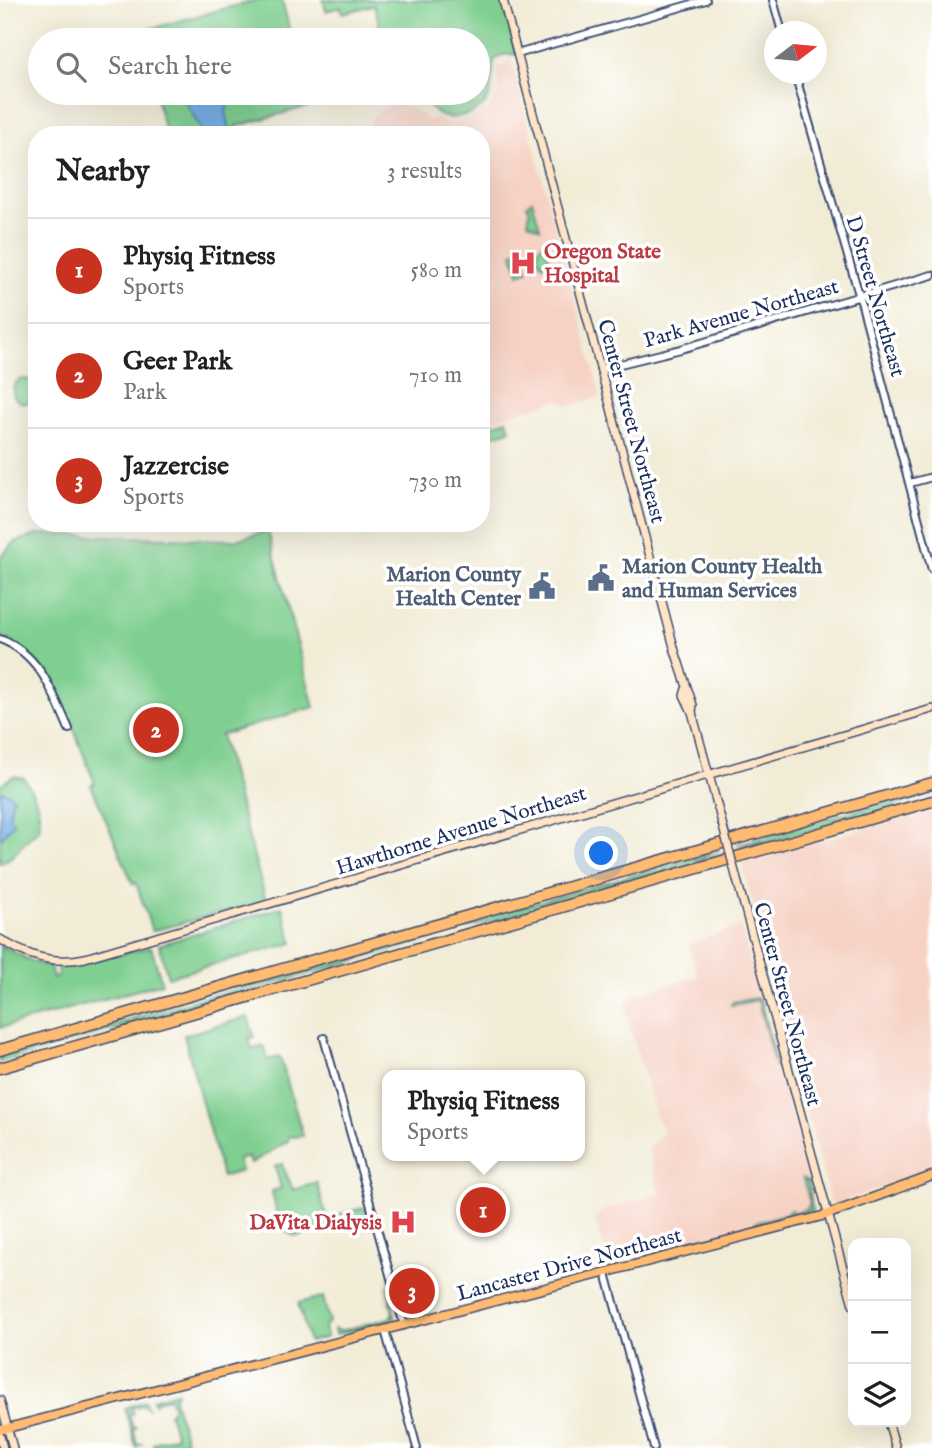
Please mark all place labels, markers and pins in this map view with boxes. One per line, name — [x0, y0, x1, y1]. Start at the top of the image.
place label: Oregon State Hospital — [544, 239, 661, 290]
hospital icon: Oregon State Hospital — [508, 248, 538, 278]
place label: Marion County Health and Human Services — [622, 554, 823, 605]
place label: Marion County Health Center — [386, 562, 522, 613]
public building icon: Marion County Health and Human Services — [586, 563, 616, 593]
public building icon: Marion County Health Center — [527, 571, 557, 601]
pin: 2 — [133, 704, 179, 756]
pin: 1 — [460, 1184, 506, 1236]
hospital icon: DaVita Dialysis — [388, 1207, 418, 1237]
place label: DaVita Dialysis — [249, 1210, 382, 1237]
pin: 3 — [389, 1265, 435, 1317]

